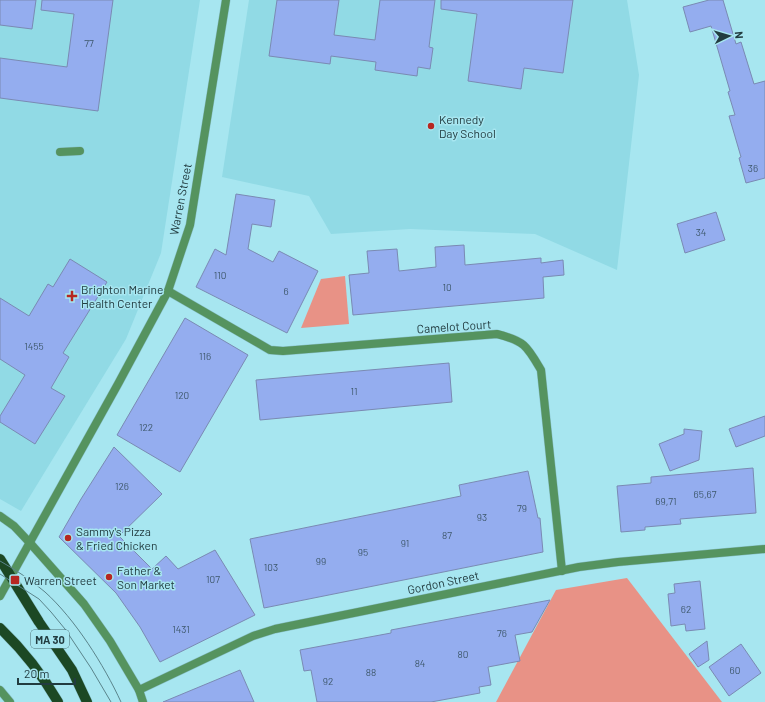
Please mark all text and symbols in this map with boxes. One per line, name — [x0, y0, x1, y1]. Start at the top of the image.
north arrow — [709, 16, 749, 56]
text: N — [733, 31, 746, 39]
house number: 77 — [84, 37, 94, 49]
place label: Kennedy Day School — [439, 112, 496, 140]
marker: Kennedy Day School — [426, 121, 436, 131]
street label: Warren Street — [166, 162, 194, 236]
house number: 36 — [748, 162, 758, 174]
house number: 34 — [696, 226, 706, 238]
house number: 110 — [214, 269, 226, 281]
house number: 10 — [442, 281, 452, 293]
place label: Brighton Marine Health Center — [81, 282, 163, 310]
house number: 6 — [283, 285, 289, 297]
marker: Brighton Marine Health Center — [66, 290, 78, 302]
street label: Camelot Court — [416, 316, 492, 336]
house number: 1455 — [24, 340, 44, 352]
house number: 116 — [199, 350, 211, 362]
house number: 11 — [350, 385, 358, 397]
house number: 120 — [175, 389, 189, 401]
house number: 122 — [139, 421, 153, 433]
house number: 126 — [115, 480, 129, 492]
house number: 65,67 — [694, 488, 717, 500]
house number: 69,71 — [655, 495, 677, 507]
house number: 79 — [517, 502, 527, 514]
house number: 93 — [477, 511, 487, 523]
place label: Sammy's Pizza & Fried Chicken — [76, 524, 157, 552]
house number: 87 — [442, 529, 452, 541]
marker: Sammy's Pizza & Fried Chicken — [63, 533, 73, 543]
house number: 91 — [401, 537, 409, 549]
house number: 95 — [358, 546, 368, 558]
house number: 99 — [316, 555, 326, 567]
house number: 103 — [264, 561, 278, 573]
place label: Father & Son Market — [117, 563, 175, 591]
street label: Gordon Street — [406, 568, 480, 596]
marker: Father & Son Market — [104, 572, 114, 582]
place label: Warren Street — [24, 573, 97, 587]
house number: 107 — [206, 573, 220, 585]
marker: Warren Street — [9, 574, 21, 586]
house number: 62 — [681, 603, 691, 615]
house number: 1431 — [172, 623, 190, 635]
house number: 76 — [497, 627, 507, 639]
road number: MA 30 — [31, 630, 69, 648]
house number: 80 — [458, 648, 468, 660]
house number: 84 — [415, 657, 425, 669]
scale bar — [18, 660, 75, 686]
house number: 60 — [730, 664, 740, 676]
text: 20 m — [24, 666, 50, 680]
house number: 88 — [366, 666, 376, 678]
house number: 92 — [323, 675, 333, 687]

